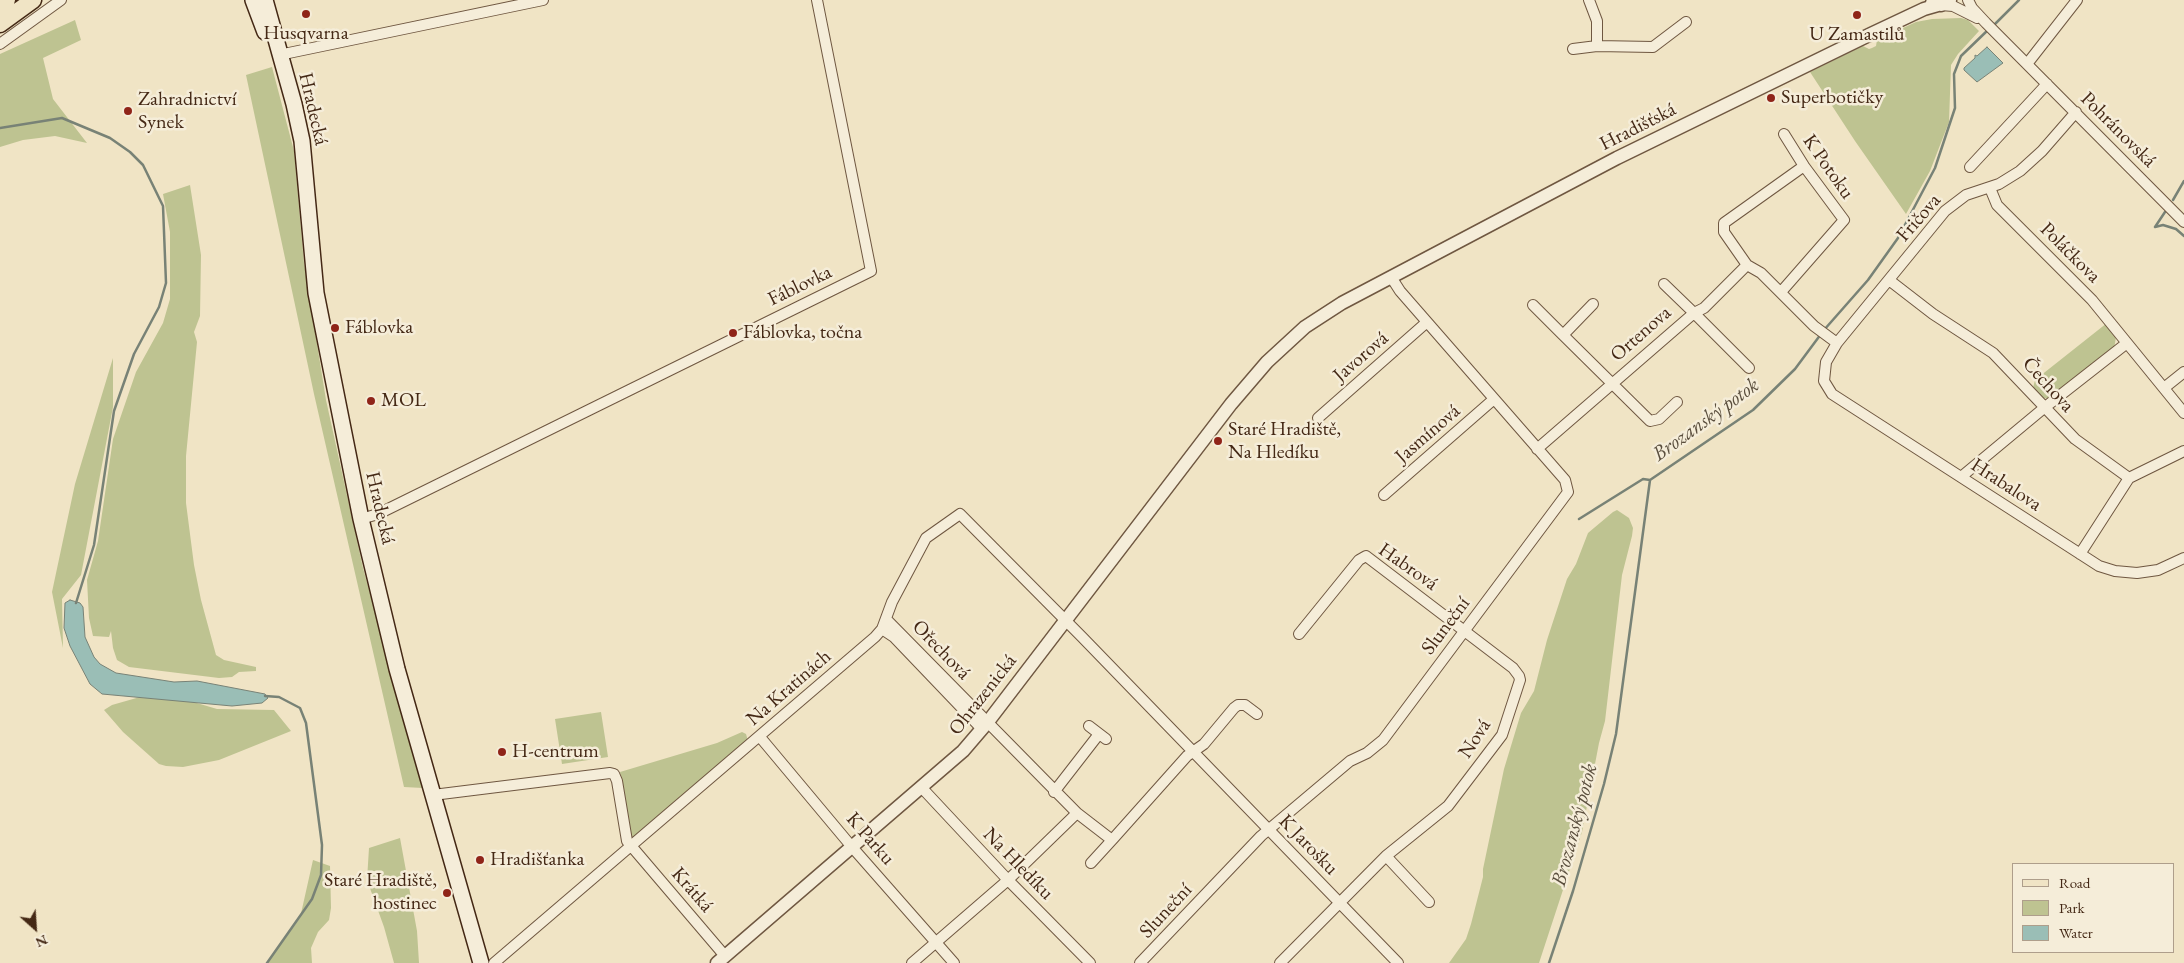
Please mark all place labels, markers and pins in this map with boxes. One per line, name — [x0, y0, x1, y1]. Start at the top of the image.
marker: Husqvarna — [300, 8, 312, 20]
marker: U Zamastilů — [1851, 9, 1863, 21]
place label: Husqvarna — [263, 22, 349, 46]
place label: U Zamastilů — [1809, 23, 1905, 47]
place label: Superbotičky — [1781, 86, 1883, 110]
place label: Zahradnictví Synek — [138, 88, 237, 135]
marker: Superbotičky — [1765, 92, 1777, 104]
marker: Zahradnictví Synek — [122, 105, 134, 117]
place label: Fáblovka — [345, 316, 413, 340]
place label: Fáblovka, točna — [743, 321, 862, 345]
marker: Fáblovka — [329, 322, 341, 334]
marker: Fáblovka, točna — [727, 327, 739, 339]
place label: MOL — [381, 389, 426, 413]
marker: MOL — [365, 395, 377, 407]
place label: Staré Hradiště, Na Hledíku — [1228, 418, 1341, 465]
marker: Staré Hradiště, Na Hledíku — [1212, 435, 1224, 447]
place label: H-centrum — [512, 740, 599, 764]
marker: H-centrum — [496, 746, 508, 758]
place label: Hradišťanka — [490, 848, 585, 872]
marker: Hradišťanka — [474, 854, 486, 866]
place label: Staré Hradiště, hostinec — [324, 869, 437, 916]
marker: Staré Hradiště, hostinec — [441, 887, 453, 899]

